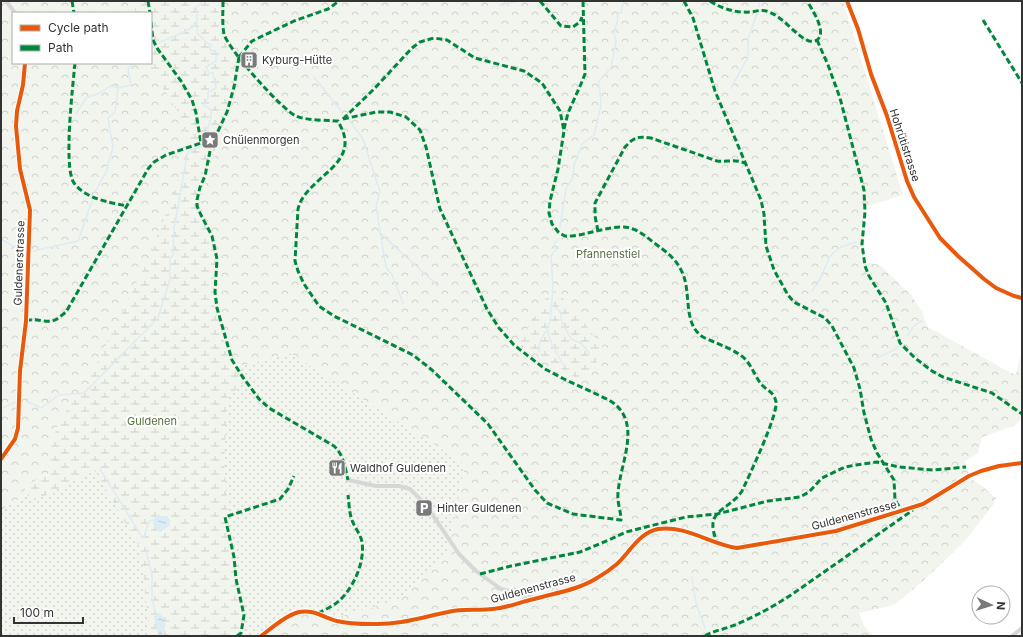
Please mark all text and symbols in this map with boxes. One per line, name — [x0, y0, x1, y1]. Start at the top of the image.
legend — [12, 12, 152, 64]
text: Cycle path — [48, 20, 109, 35]
text: Path — [48, 40, 73, 55]
building icon: Kyburg-Hütte — [239, 50, 259, 70]
place label: Kyburg-Hütte — [262, 53, 332, 67]
street label: Hohrütistrasse — [887, 107, 923, 183]
place icon: Chülenmorgen — [200, 130, 220, 150]
place label: Chülenmorgen — [223, 133, 299, 147]
street label: Guldenerstrasse — [11, 220, 27, 306]
park label: Pfannenstiel — [576, 247, 640, 261]
park label: Guldenen — [127, 414, 177, 428]
restaurant icon: Waldhof Guldenen — [327, 458, 347, 478]
place label: Waldhof Guldenen — [350, 461, 446, 475]
street label: Guldenenstrasse — [810, 497, 898, 533]
parking icon: Hinter Guldenen — [414, 498, 434, 518]
place label: Hinter Guldenen — [437, 501, 521, 515]
street label: Guldenenstrasse — [489, 570, 577, 606]
north arrow — [971, 585, 1011, 625]
scale bar — [14, 599, 83, 625]
text: N — [994, 601, 1008, 610]
text: 100 m — [20, 605, 54, 620]

